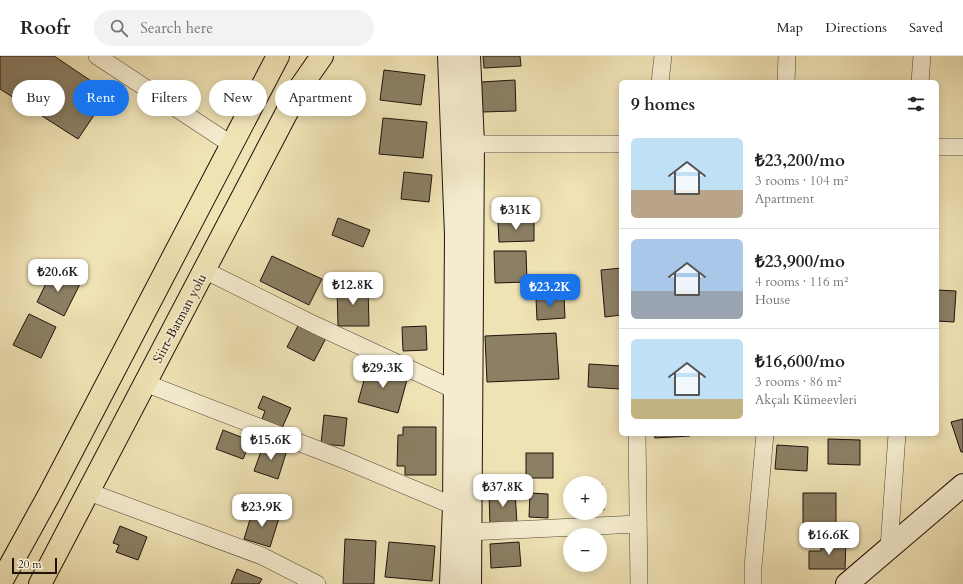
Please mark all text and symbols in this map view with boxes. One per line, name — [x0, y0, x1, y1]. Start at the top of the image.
search box — [94, 10, 374, 46]
text: Roofr — [20, 15, 70, 41]
icon: search — [108, 17, 130, 39]
text: Search here — [140, 18, 213, 38]
text: Map — [777, 18, 803, 37]
text: Directions — [825, 18, 887, 37]
text: Saved — [909, 18, 943, 37]
chip: Buy — [12, 80, 65, 116]
chip: Rent — [73, 80, 129, 116]
chip: Filters — [137, 80, 201, 116]
chip: New — [209, 80, 267, 116]
chip: Apartment — [275, 80, 366, 116]
text: 9 homes — [631, 93, 695, 116]
icon: filters — [905, 93, 927, 115]
text: ₺23,200/mo — [755, 149, 845, 172]
icon: home — [663, 154, 711, 202]
text: 3 rooms · 104 m² — [755, 172, 848, 190]
text: Apartment — [755, 190, 814, 208]
pin: ₺31K — [492, 197, 540, 231]
text: ₺31K — [500, 201, 532, 219]
text: ₺23,900/mo — [755, 250, 845, 273]
icon: home — [663, 255, 711, 303]
pin: ₺20.6K — [25, 259, 91, 293]
text: ₺20.6K — [37, 263, 79, 281]
street label: Siirt-Batman yolu — [149, 271, 211, 366]
pin: ₺12.8K — [320, 272, 386, 306]
text: 4 rooms · 116 m² — [755, 273, 848, 291]
pin: ₺23.2K — [517, 274, 583, 308]
text: ₺12.8K — [332, 276, 374, 294]
text: ₺23.2K — [529, 278, 571, 296]
text: House — [755, 291, 790, 309]
text: ₺16,600/mo — [755, 350, 845, 373]
pin: ₺29.3K — [350, 355, 416, 389]
icon: home — [663, 355, 711, 403]
text: ₺29.3K — [362, 359, 404, 377]
text: 3 rooms · 86 m² — [755, 373, 842, 391]
text: Akçalı Kümeevleri — [755, 391, 857, 409]
pin: ₺15.6K — [238, 427, 304, 461]
text: ₺15.6K — [250, 431, 292, 449]
pin: ₺37.8K — [470, 474, 536, 508]
map controls — [563, 476, 607, 572]
button: + — [563, 476, 607, 520]
text: ₺37.8K — [482, 478, 524, 496]
pin: ₺23.9K — [229, 494, 295, 528]
text: ₺23.9K — [241, 498, 283, 516]
pin: ₺16.6K — [796, 522, 862, 556]
text: ₺16.6K — [808, 526, 850, 544]
button: − — [563, 528, 607, 572]
scale bar — [12, 556, 57, 575]
text: 20 m — [18, 557, 42, 572]

